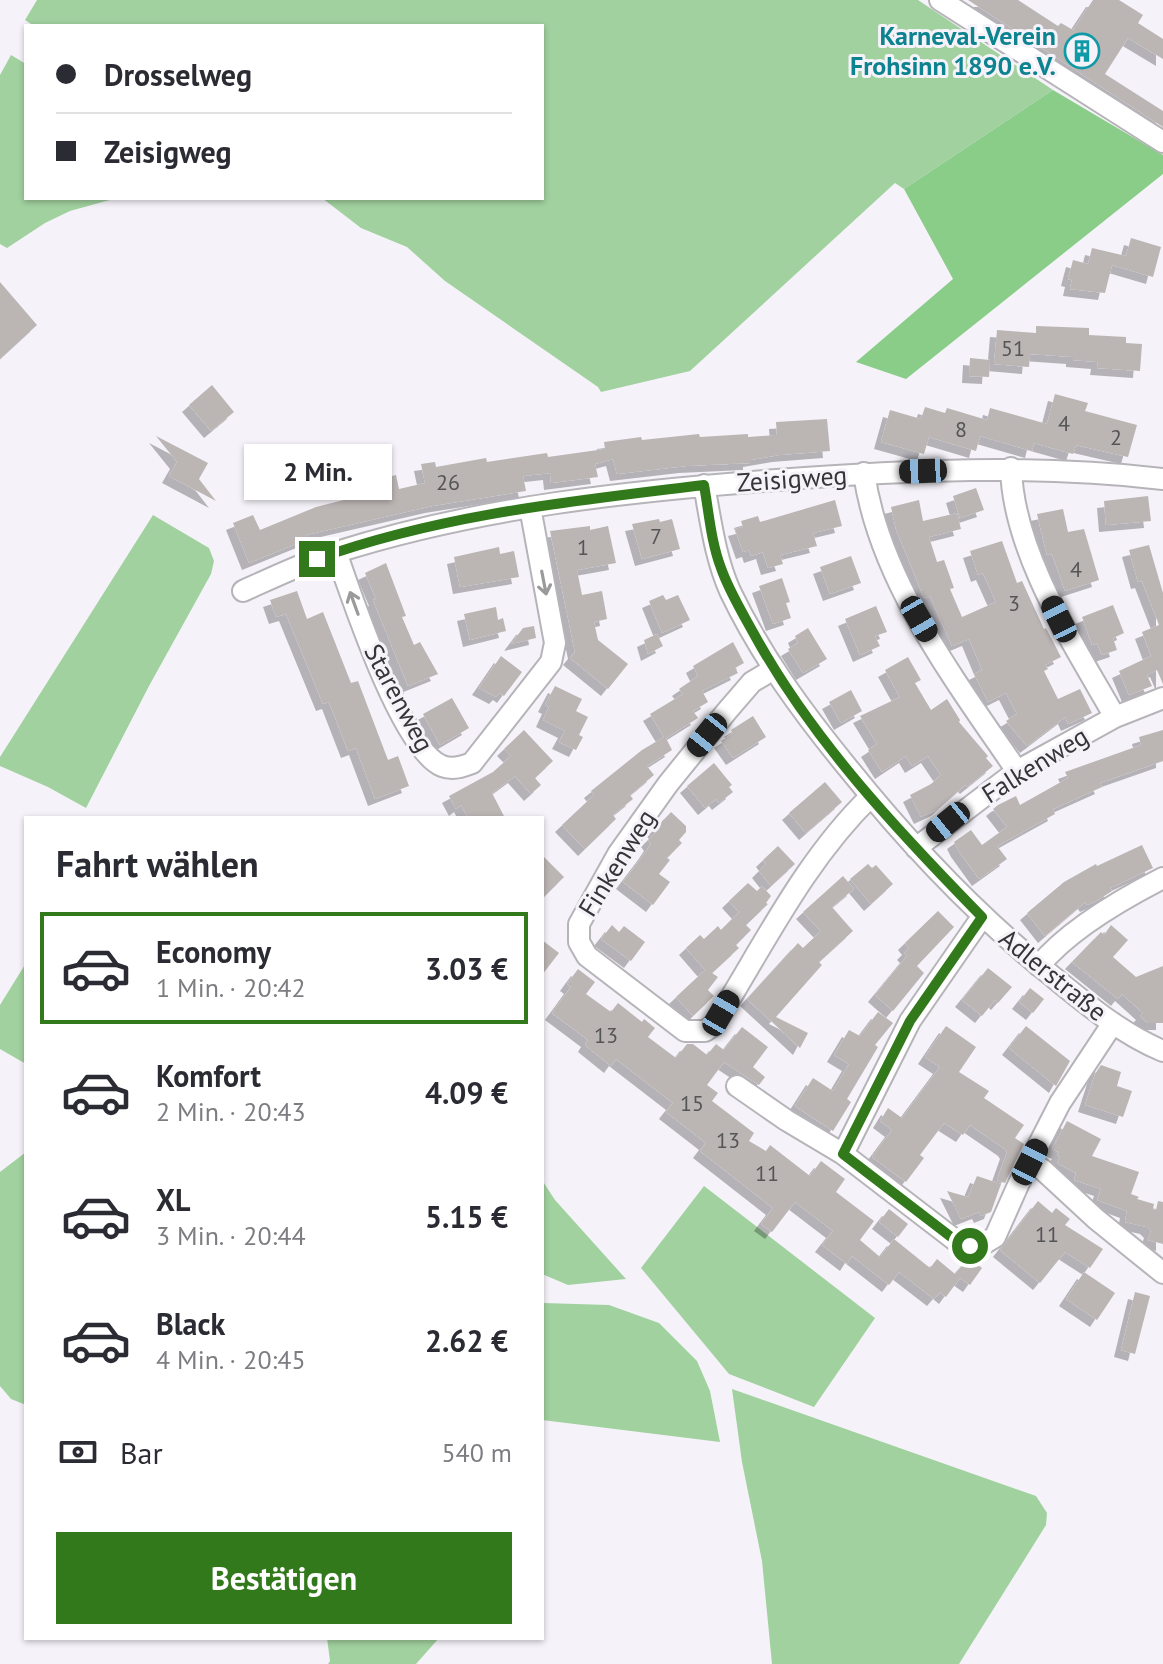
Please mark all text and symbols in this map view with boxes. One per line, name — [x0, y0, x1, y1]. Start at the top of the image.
place label: Karneval-Verein Frohsinn 1890 e.V. — [850, 19, 1056, 82]
building icon: Karneval-Verein Frohsinn 1890 e.V. — [1063, 32, 1101, 70]
text: Drosselweg — [104, 55, 252, 94]
text: Zeisigweg — [104, 132, 232, 171]
house number: 51 — [1001, 334, 1025, 362]
house number: 4 — [1058, 409, 1070, 437]
house number: 8 — [955, 415, 967, 443]
house number: 2 — [1110, 423, 1122, 451]
callout: 2 Min. — [243, 443, 391, 499]
text: 2 Min. — [283, 455, 353, 488]
street label: Zeisigweg — [736, 458, 848, 499]
car — [899, 458, 947, 484]
house number: 26 — [436, 468, 460, 496]
house number: 7 — [650, 522, 662, 550]
house number: 1 — [577, 533, 589, 561]
route end — [299, 541, 335, 577]
house number: 4 — [1070, 555, 1082, 583]
one-way arrow — [538, 570, 553, 596]
house number: 3 — [1008, 589, 1020, 617]
one-way arrow — [346, 591, 360, 616]
car — [897, 592, 941, 646]
car — [1038, 592, 1080, 646]
street label: Starenweg — [357, 638, 442, 757]
car — [683, 709, 731, 761]
street label: Falkenweg — [975, 719, 1094, 810]
car — [922, 798, 974, 846]
street label: Finkenweg — [571, 803, 662, 922]
text: Fahrt wählen — [56, 840, 259, 887]
street label: Adlerstraße — [993, 921, 1114, 1028]
icon: car — [60, 932, 132, 1004]
text: Economy — [156, 932, 271, 971]
text: 3.03 € — [425, 949, 508, 988]
text: 1 Min. · 20:42 — [156, 971, 306, 1004]
car — [699, 986, 743, 1040]
house number: 13 — [594, 1021, 618, 1049]
icon: car — [60, 1056, 132, 1128]
text: Komfort — [156, 1056, 261, 1095]
text: 4.09 € — [425, 1073, 508, 1112]
house number: 15 — [680, 1089, 704, 1117]
text: 2 Min. · 20:43 — [156, 1095, 306, 1128]
house number: 13 — [716, 1126, 740, 1154]
car — [1008, 1135, 1052, 1189]
house number: 11 — [755, 1159, 779, 1187]
icon: car — [60, 1180, 132, 1252]
text: XL — [156, 1180, 190, 1219]
text: 5.15 € — [425, 1197, 508, 1236]
text: 3 Min. · 20:44 — [156, 1219, 306, 1252]
house number: 11 — [1035, 1220, 1059, 1248]
route start — [952, 1228, 988, 1264]
icon: car — [60, 1304, 132, 1376]
text: Black — [156, 1304, 225, 1343]
text: 2.62 € — [425, 1321, 508, 1360]
text: 4 Min. · 20:45 — [156, 1343, 306, 1376]
icon: cash — [56, 1430, 100, 1474]
text: Bar — [120, 1433, 163, 1472]
text: 540 m — [441, 1436, 512, 1469]
button: Bestätigen — [56, 1532, 512, 1624]

